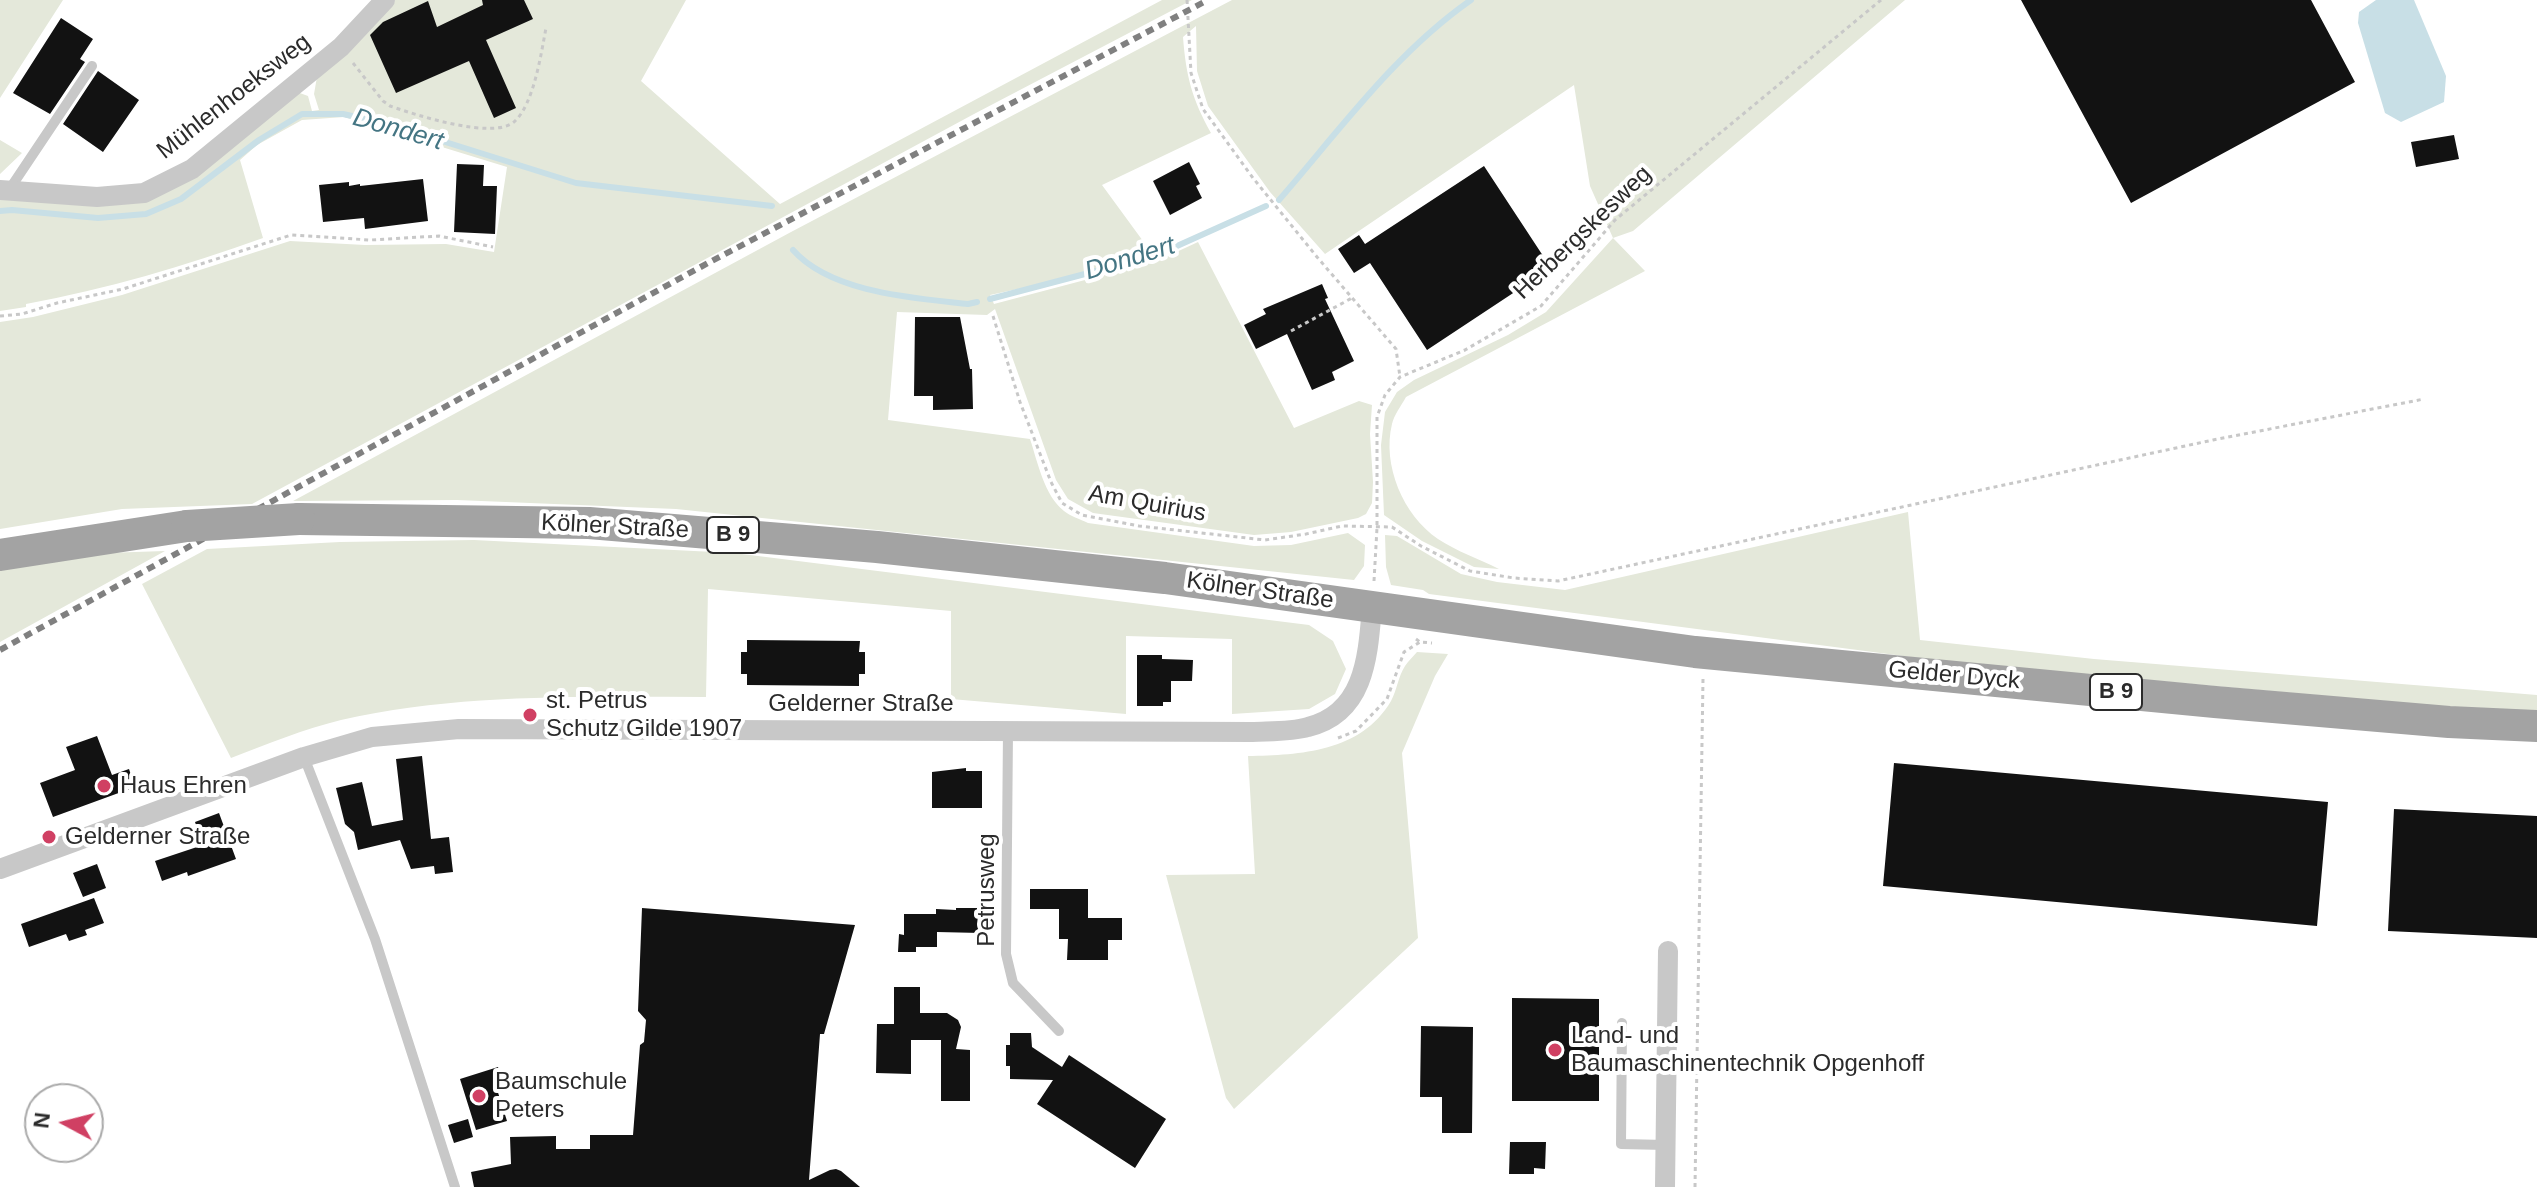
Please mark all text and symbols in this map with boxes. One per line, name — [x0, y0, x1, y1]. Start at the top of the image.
street label: Mühlenhoeksweg — [152, 28, 316, 166]
water label: Dondert — [349, 102, 447, 158]
street label: Herbergskesweg — [1508, 160, 1658, 306]
water label: Dondert — [1081, 231, 1179, 287]
street label: Am Quirius — [1086, 480, 1208, 528]
street label: Kölner Straße — [540, 509, 690, 545]
road number: B 9 — [707, 517, 759, 553]
street label: Kölner Straße — [1185, 566, 1335, 616]
street label: Gelder Dyck — [1887, 656, 2021, 696]
road number: B 9 — [2090, 674, 2142, 710]
place label: st. Petrus Schutz Gilde 1907 — [546, 687, 742, 743]
street label: Gelderner Straße — [768, 690, 954, 718]
marker: st. Petrus Schutz Gilde 1907 — [521, 706, 539, 724]
place label: Haus Ehren — [120, 772, 247, 800]
marker: Haus Ehren — [95, 777, 113, 795]
place label: Gelderner Straße — [65, 823, 250, 851]
marker: Gelderner Straße — [40, 828, 58, 846]
street label: Petrusweg — [973, 833, 1001, 947]
place label: Land- und Baumaschinentechnik Opgenhoff — [1571, 1022, 1924, 1078]
marker: Land- und Baumaschinentechnik Opgenhoff — [1546, 1041, 1564, 1059]
place label: Baumschule Peters — [495, 1068, 627, 1124]
north arrow — [24, 1083, 104, 1163]
marker: Baumschule Peters — [470, 1087, 488, 1105]
text: N — [28, 1111, 55, 1130]

